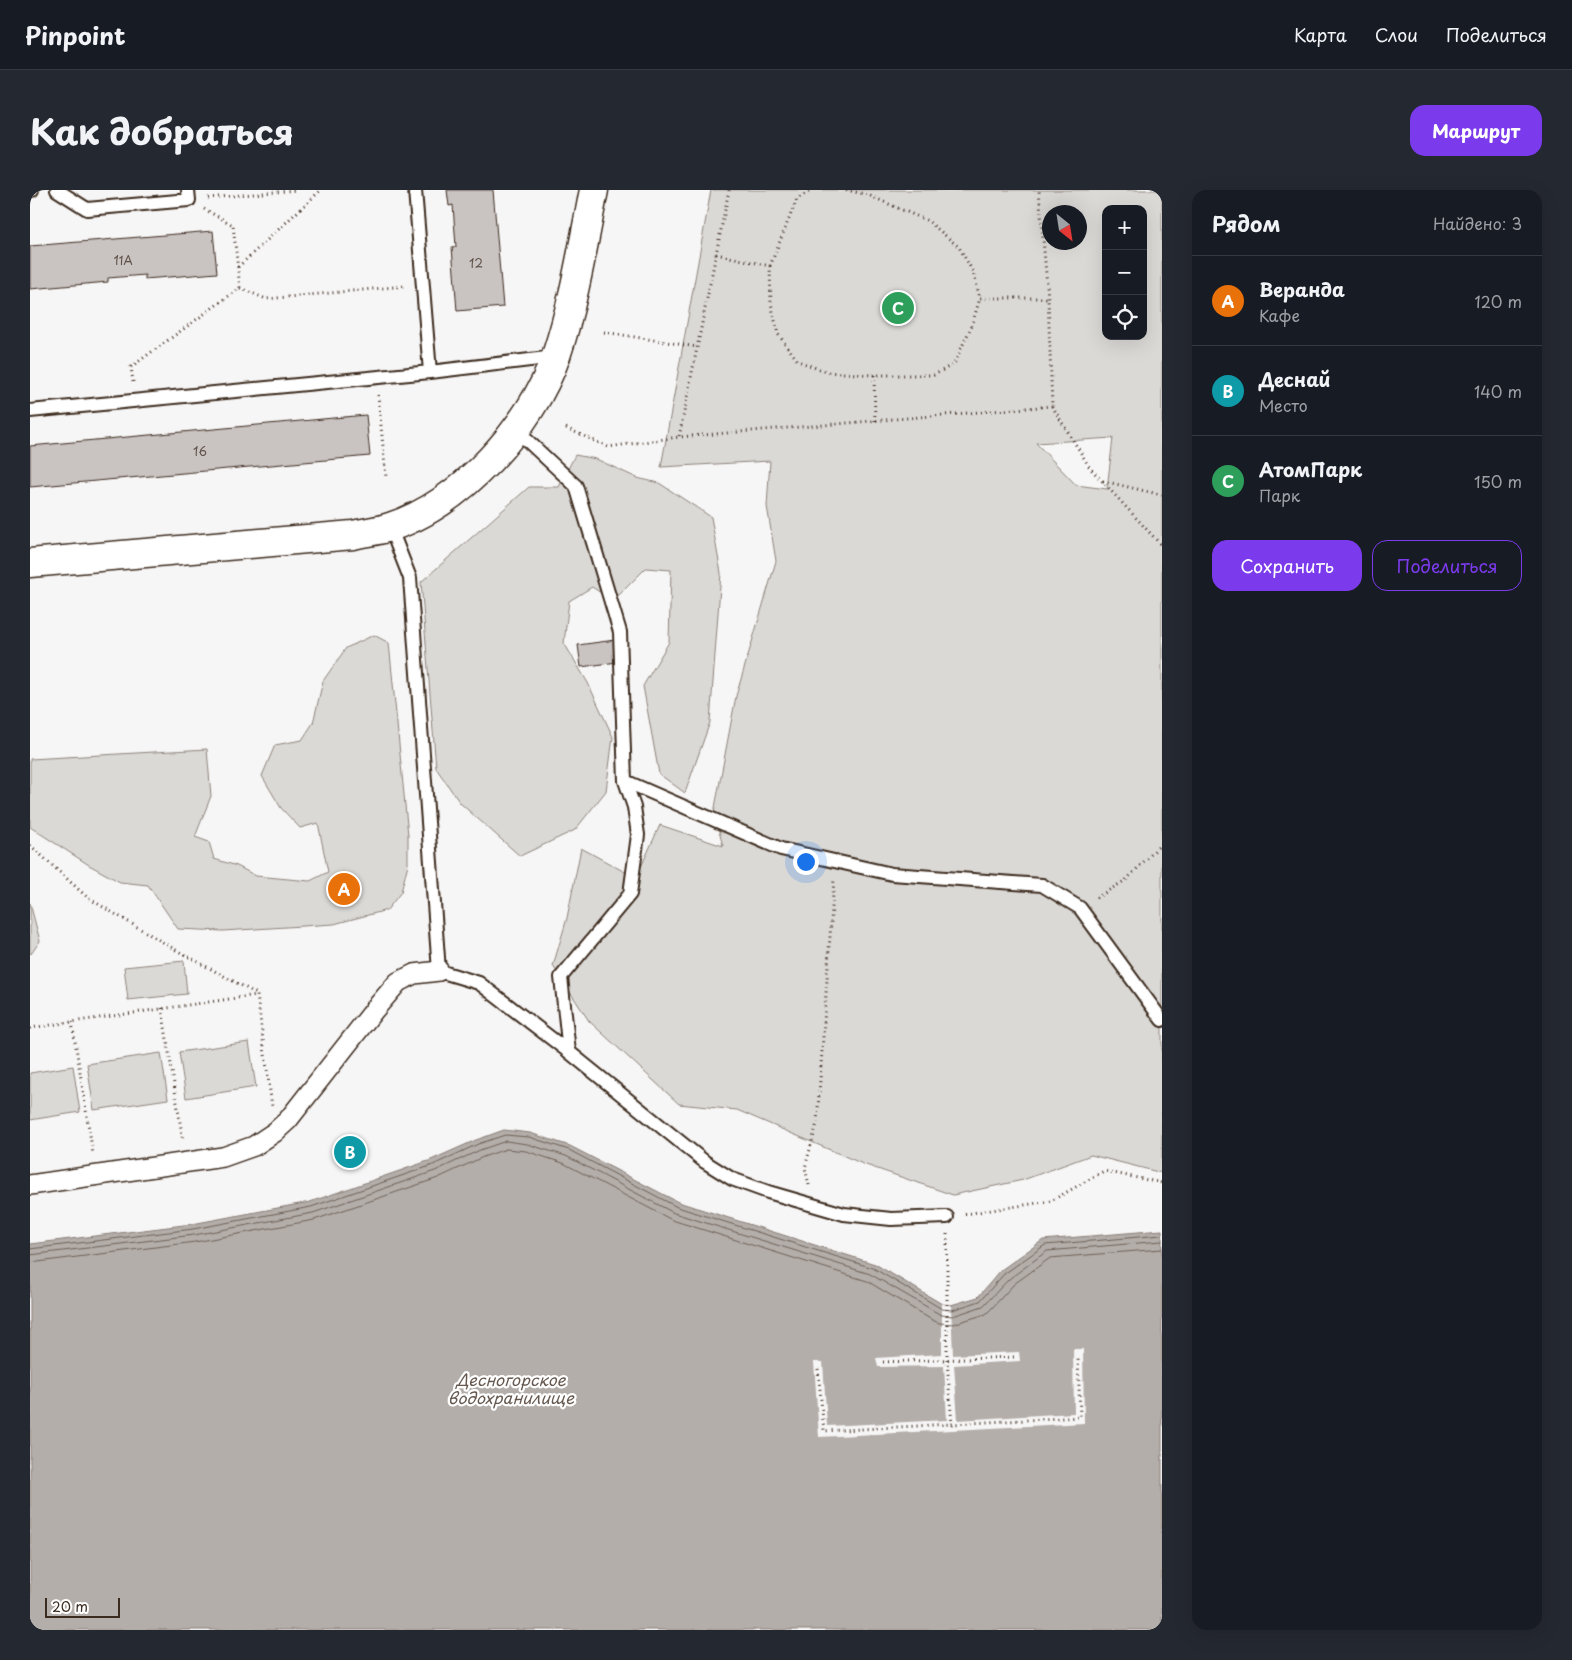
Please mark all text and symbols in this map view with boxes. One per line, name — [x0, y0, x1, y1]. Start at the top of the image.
text: Pinpoint — [25, 17, 126, 53]
text: Карта — [1294, 21, 1347, 48]
text: Слои — [1375, 21, 1418, 48]
text: Поделиться — [1446, 21, 1547, 48]
text: Как добраться — [30, 104, 294, 157]
button: Маршрут — [1410, 105, 1542, 156]
north arrow — [1042, 205, 1087, 250]
map controls — [1102, 205, 1147, 340]
button: + — [1102, 205, 1147, 250]
text: Рядом — [1212, 207, 1280, 239]
text: Найдено: 3 — [1433, 211, 1522, 235]
button: − — [1102, 250, 1147, 295]
house number: 11А — [113, 251, 133, 269]
house number: 12 — [469, 254, 483, 272]
text: Веранда — [1259, 275, 1345, 303]
pin: C — [882, 289, 914, 327]
text: A — [1222, 289, 1234, 313]
text: 120 m — [1475, 289, 1522, 313]
button: locate — [1102, 295, 1147, 340]
text: Кафе — [1259, 303, 1300, 327]
text: Деснай — [1259, 365, 1330, 393]
text: B — [1223, 379, 1233, 403]
text: 140 m — [1474, 379, 1522, 403]
text: Место — [1259, 393, 1308, 417]
house number: 16 — [193, 442, 207, 460]
text: АтомПарк — [1259, 455, 1362, 483]
text: C — [1222, 469, 1234, 493]
text: 150 m — [1474, 469, 1522, 493]
text: Парк — [1259, 483, 1300, 507]
button: Сохранить — [1212, 540, 1362, 591]
button: Поделиться — [1372, 540, 1522, 591]
your location — [793, 849, 819, 875]
pin: A — [328, 870, 360, 908]
pin: B — [334, 1133, 366, 1171]
water label: Десногорское водохранилище — [448, 1367, 575, 1409]
scale bar — [45, 1595, 120, 1618]
text: 20 m — [52, 1596, 88, 1617]

